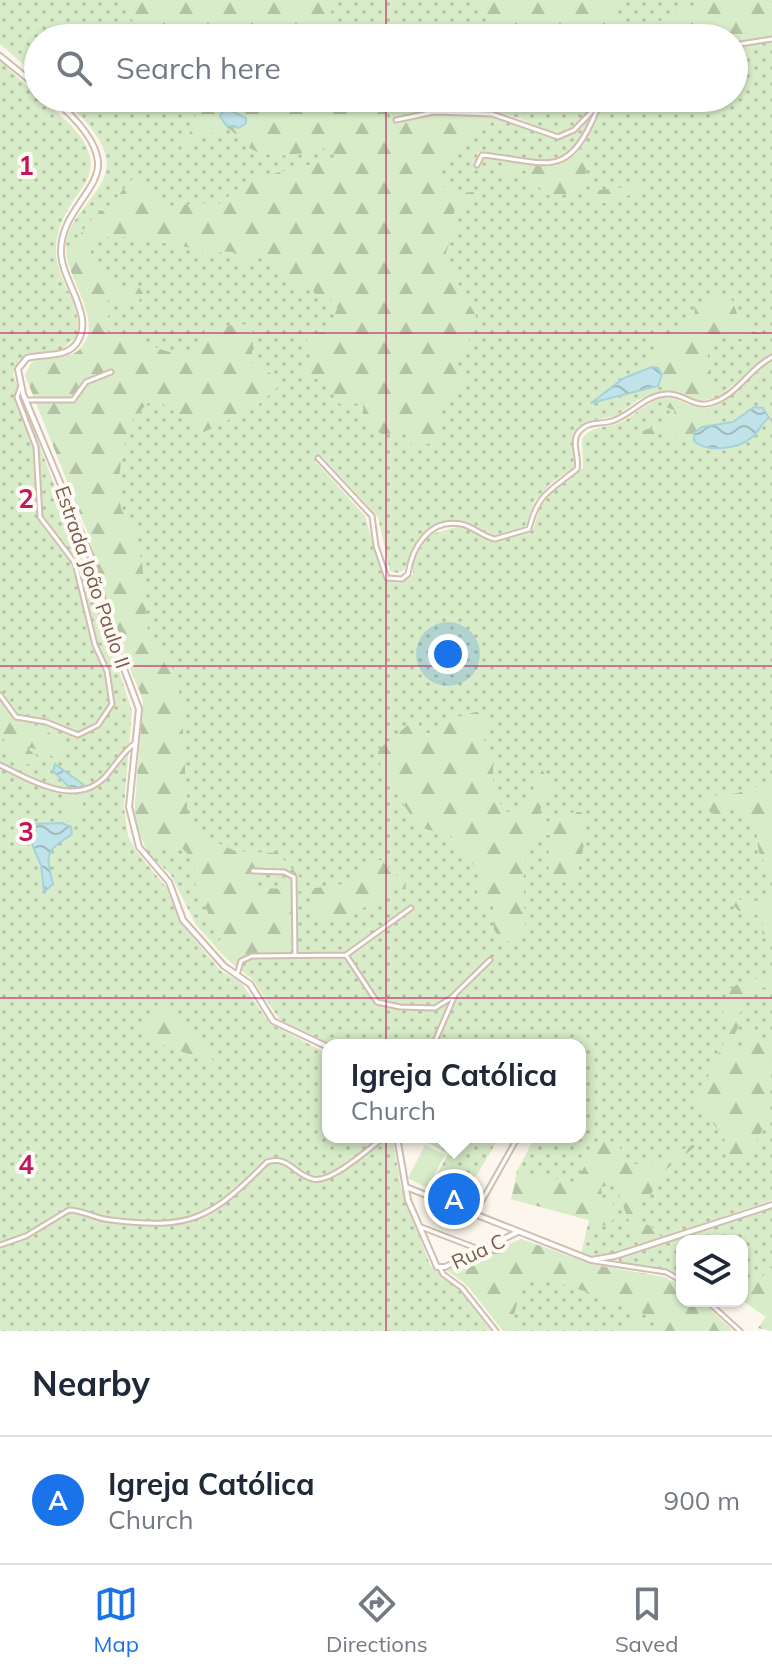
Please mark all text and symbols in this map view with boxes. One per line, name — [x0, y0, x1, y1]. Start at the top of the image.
search box — [24, 24, 748, 112]
icon: search — [52, 46, 96, 90]
text: Search here — [116, 49, 281, 87]
text: 1 — [18, 149, 34, 182]
text: 2 — [18, 482, 34, 515]
street label: Estrada João Paulo II — [50, 482, 136, 672]
your location — [428, 634, 468, 674]
text: 3 — [18, 815, 34, 848]
popup — [322, 1039, 586, 1143]
text: Igreja Católica — [351, 1056, 557, 1094]
text: Church — [351, 1094, 436, 1127]
text: 4 — [18, 1148, 34, 1181]
pin: A — [428, 1169, 480, 1229]
street label: Rua C — [447, 1228, 509, 1274]
map controls — [676, 1235, 748, 1307]
button: layers — [676, 1235, 748, 1307]
text: Nearby — [32, 1362, 150, 1405]
text: Igreja Católica — [108, 1465, 315, 1503]
text: A — [48, 1484, 68, 1517]
text: 900 m — [664, 1484, 740, 1517]
text: Church — [108, 1503, 193, 1536]
tab: Map — [94, 1582, 139, 1658]
tab: Directions — [326, 1582, 428, 1658]
tab: Saved — [615, 1582, 678, 1658]

